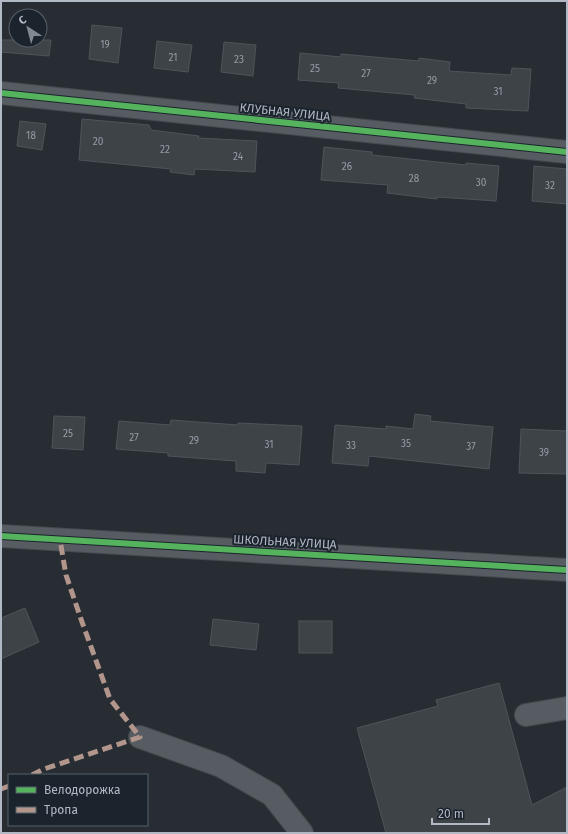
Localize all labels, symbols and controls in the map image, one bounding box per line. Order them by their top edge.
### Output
north arrow [8,8,48,48]
text: С [16,13,29,27]
house number: 19 [100,39,110,51]
house number: 21 [168,52,178,64]
house number: 23 [234,54,244,66]
house number: 25 [310,63,320,75]
house number: 27 [361,68,371,80]
house number: 29 [427,75,437,87]
house number: 31 [493,86,503,98]
street label: КЛУБНАЯ УЛИЦА [239,100,331,124]
house number: 18 [26,130,36,142]
house number: 20 [93,136,104,148]
house number: 22 [160,144,170,156]
house number: 24 [233,151,244,163]
house number: 26 [342,161,352,173]
house number: 28 [409,173,420,185]
house number: 30 [476,177,487,189]
house number: 32 [545,180,555,192]
house number: 25 [63,428,73,440]
house number: 27 [129,432,139,444]
house number: 29 [189,435,199,447]
house number: 35 [401,438,411,450]
house number: 31 [264,439,274,451]
house number: 33 [346,440,356,452]
house number: 37 [466,441,476,453]
house number: 39 [539,447,549,459]
street label: ШКОЛЬНАЯ УЛИЦА [233,532,337,552]
legend [8,774,148,826]
text: Велодорожка [44,783,120,797]
scale bar [432,800,489,826]
text: Тропа [44,803,78,817]
text: 20 m [438,807,464,821]

